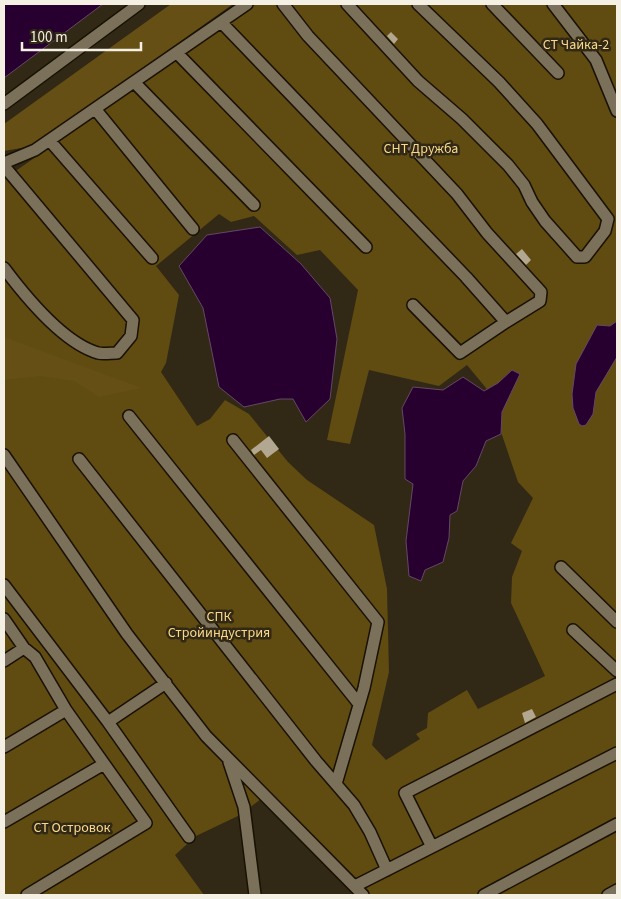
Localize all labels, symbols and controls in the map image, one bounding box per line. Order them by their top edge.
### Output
scale bar [22,20,141,52]
text: 100 m [30,27,68,48]
park label: СТ Чайка-2 [543,35,609,55]
park label: СНТ Дружба [384,139,458,159]
park label: СПК Стройиндустрия [168,607,270,643]
park label: СТ Островок [33,818,111,838]

